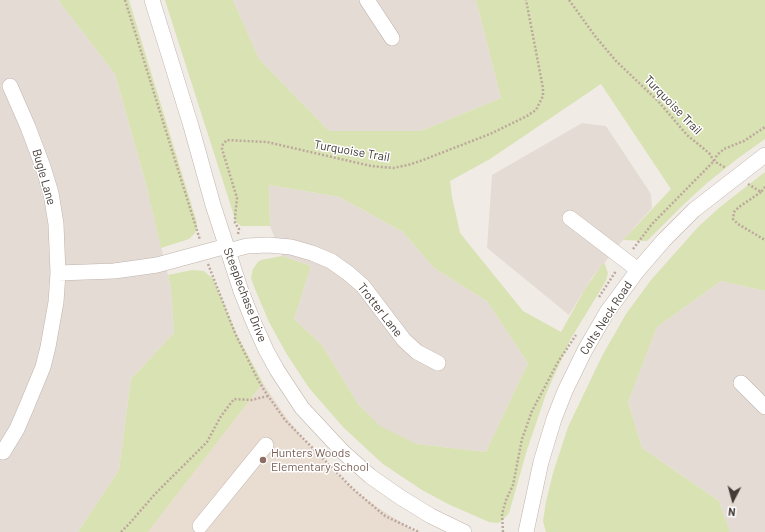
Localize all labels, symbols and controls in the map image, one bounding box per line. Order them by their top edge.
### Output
street label: Turquoise Trail [641,72,705,138]
street label: Turquoise Trail [313,137,391,165]
street label: Bugle Lane [29,147,59,207]
street label: Steeplechase Drive [220,246,270,344]
street label: Colts Neck Road [577,279,635,357]
street label: Trotter Lane [354,280,406,340]
place label: Hunters Woods Elementary School [271,446,369,474]
marker: Hunters Woods Elementary School [258,455,268,465]
north arrow [713,480,753,520]
text: N [727,506,736,519]

